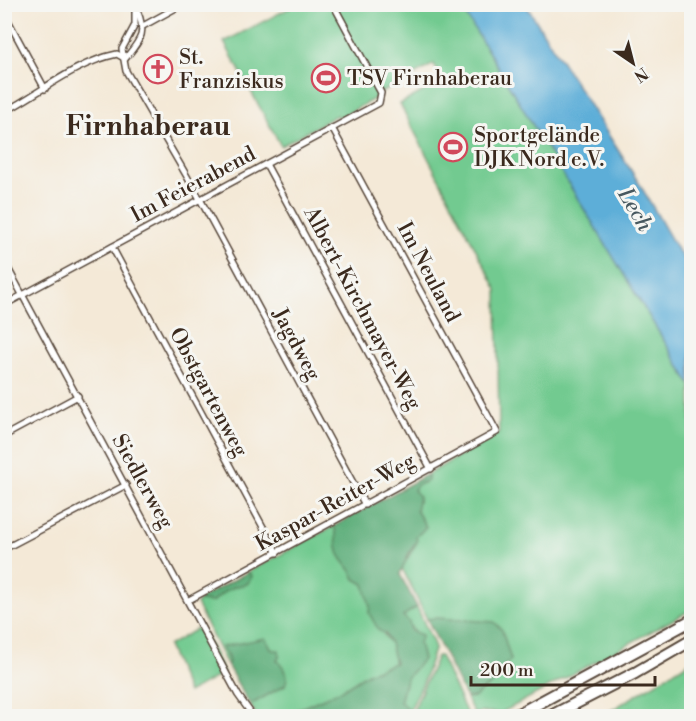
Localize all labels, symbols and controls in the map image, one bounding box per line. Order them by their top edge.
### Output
north arrow [603,33,663,93]
place label: St. Franziskus [179,45,284,95]
church icon: St. Franziskus [142,53,174,85]
sports icon: TSV Firnhaberau [310,62,342,94]
text: N [630,63,652,86]
place label: TSV Firnhaberau [347,66,512,92]
district label: Firnhaberau [66,110,231,144]
place label: Sportgelände DJK Nord e.V. [474,123,604,173]
sports icon: Sportgelände DJK Nord e.V. [437,131,469,163]
street label: Im Feierabend [127,141,260,229]
water label: Lech [611,182,658,237]
street label: Albert-Kirchmayer-Weg [297,202,427,415]
street label: Im Neuland [391,218,465,327]
street label: Jagdweg [266,303,326,385]
street label: Obstgartenweg [163,323,253,462]
street label: Siedlerweg [106,430,179,533]
street label: Kaspar-Reiter-Weg [251,448,420,558]
scale bar [471,649,656,687]
text: 200 m [480,659,534,682]

